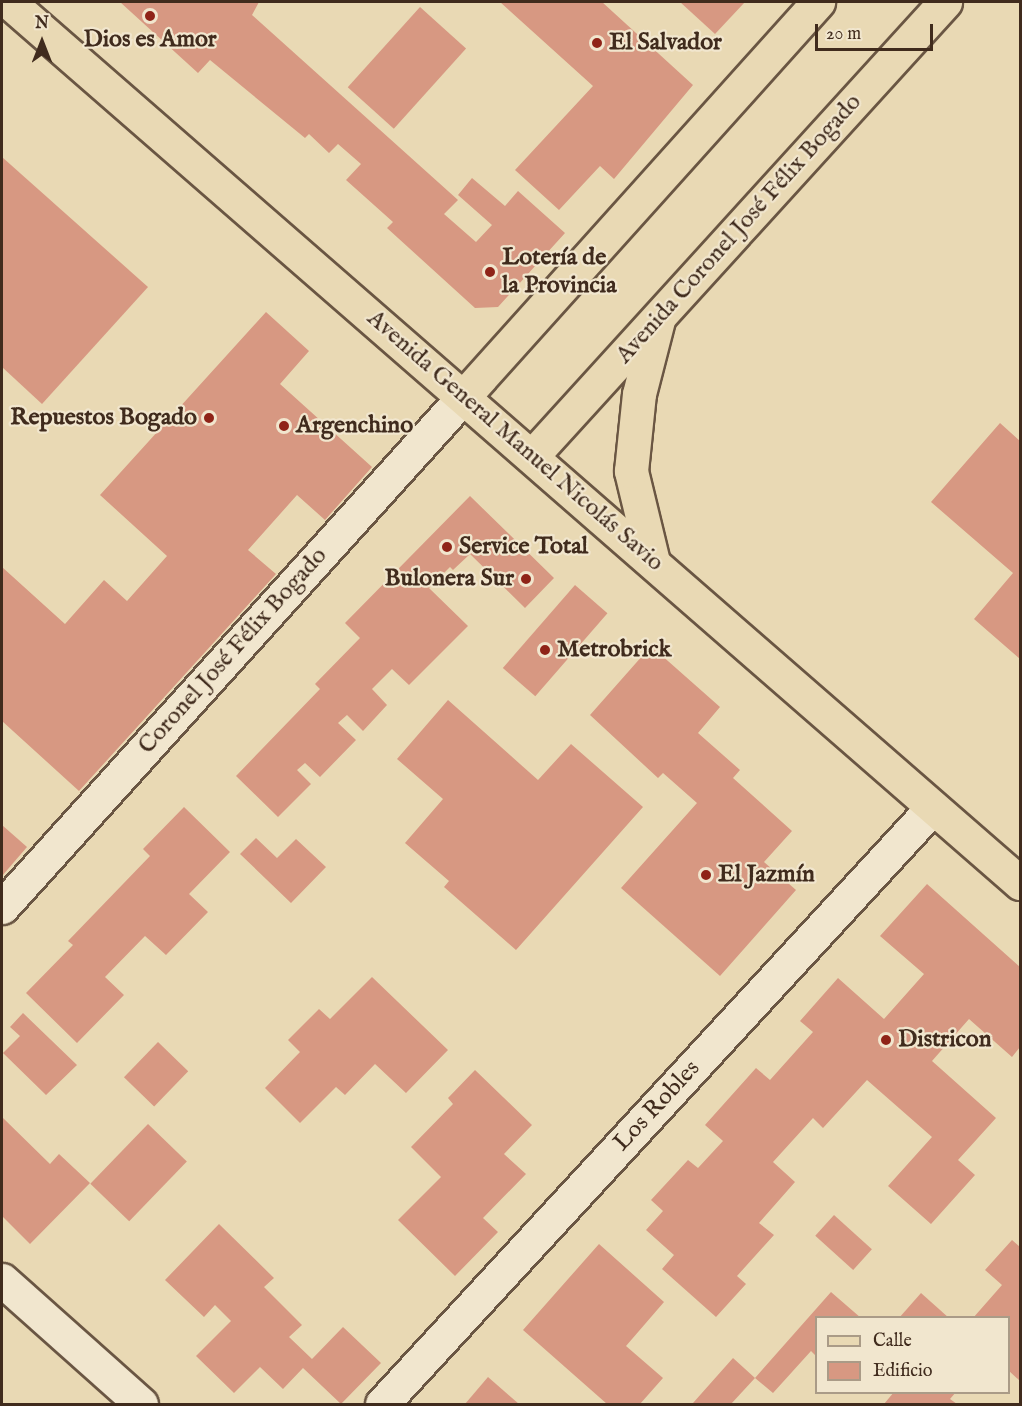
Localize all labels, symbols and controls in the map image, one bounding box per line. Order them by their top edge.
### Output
marker: Dios es Amor [143,9,157,23]
north arrow [12,12,72,72]
scale bar [818,12,936,50]
text: N [35,14,49,34]
text: 20 m [826,23,861,46]
place label: Dios es Amor [83,26,217,54]
place label: El Salvador [609,29,722,57]
marker: El Salvador [590,36,604,50]
street label: Avenida Coronel José Félix Bogado [610,88,868,370]
place label: Lotería de la Provincia [502,244,617,300]
marker: Lotería de la Provincia [483,265,497,279]
street label: Avenida General Manuel Nicolás Savio [361,304,669,578]
place label: Repuestos Bogado [10,404,197,432]
marker: Repuestos Bogado [202,411,216,425]
place label: Argenchino [296,412,413,440]
marker: Argenchino [277,419,291,433]
place label: Service Total [459,533,588,561]
marker: Service Total [440,540,454,554]
street label: Coronel José Félix Bogado [133,542,333,760]
place label: Bulonera Sur [385,565,514,593]
marker: Bulonera Sur [519,572,533,586]
place label: Metrobrick [557,636,671,664]
marker: Metrobrick [538,643,552,657]
place label: El Jazmín [718,861,815,889]
marker: El Jazmín [699,868,713,882]
place label: Districon [898,1026,991,1054]
marker: Districon [879,1033,893,1047]
street label: Los Robles [608,1055,706,1157]
legend [815,1316,1010,1394]
text: Calle [873,1330,912,1353]
text: Edificio [873,1360,933,1383]

